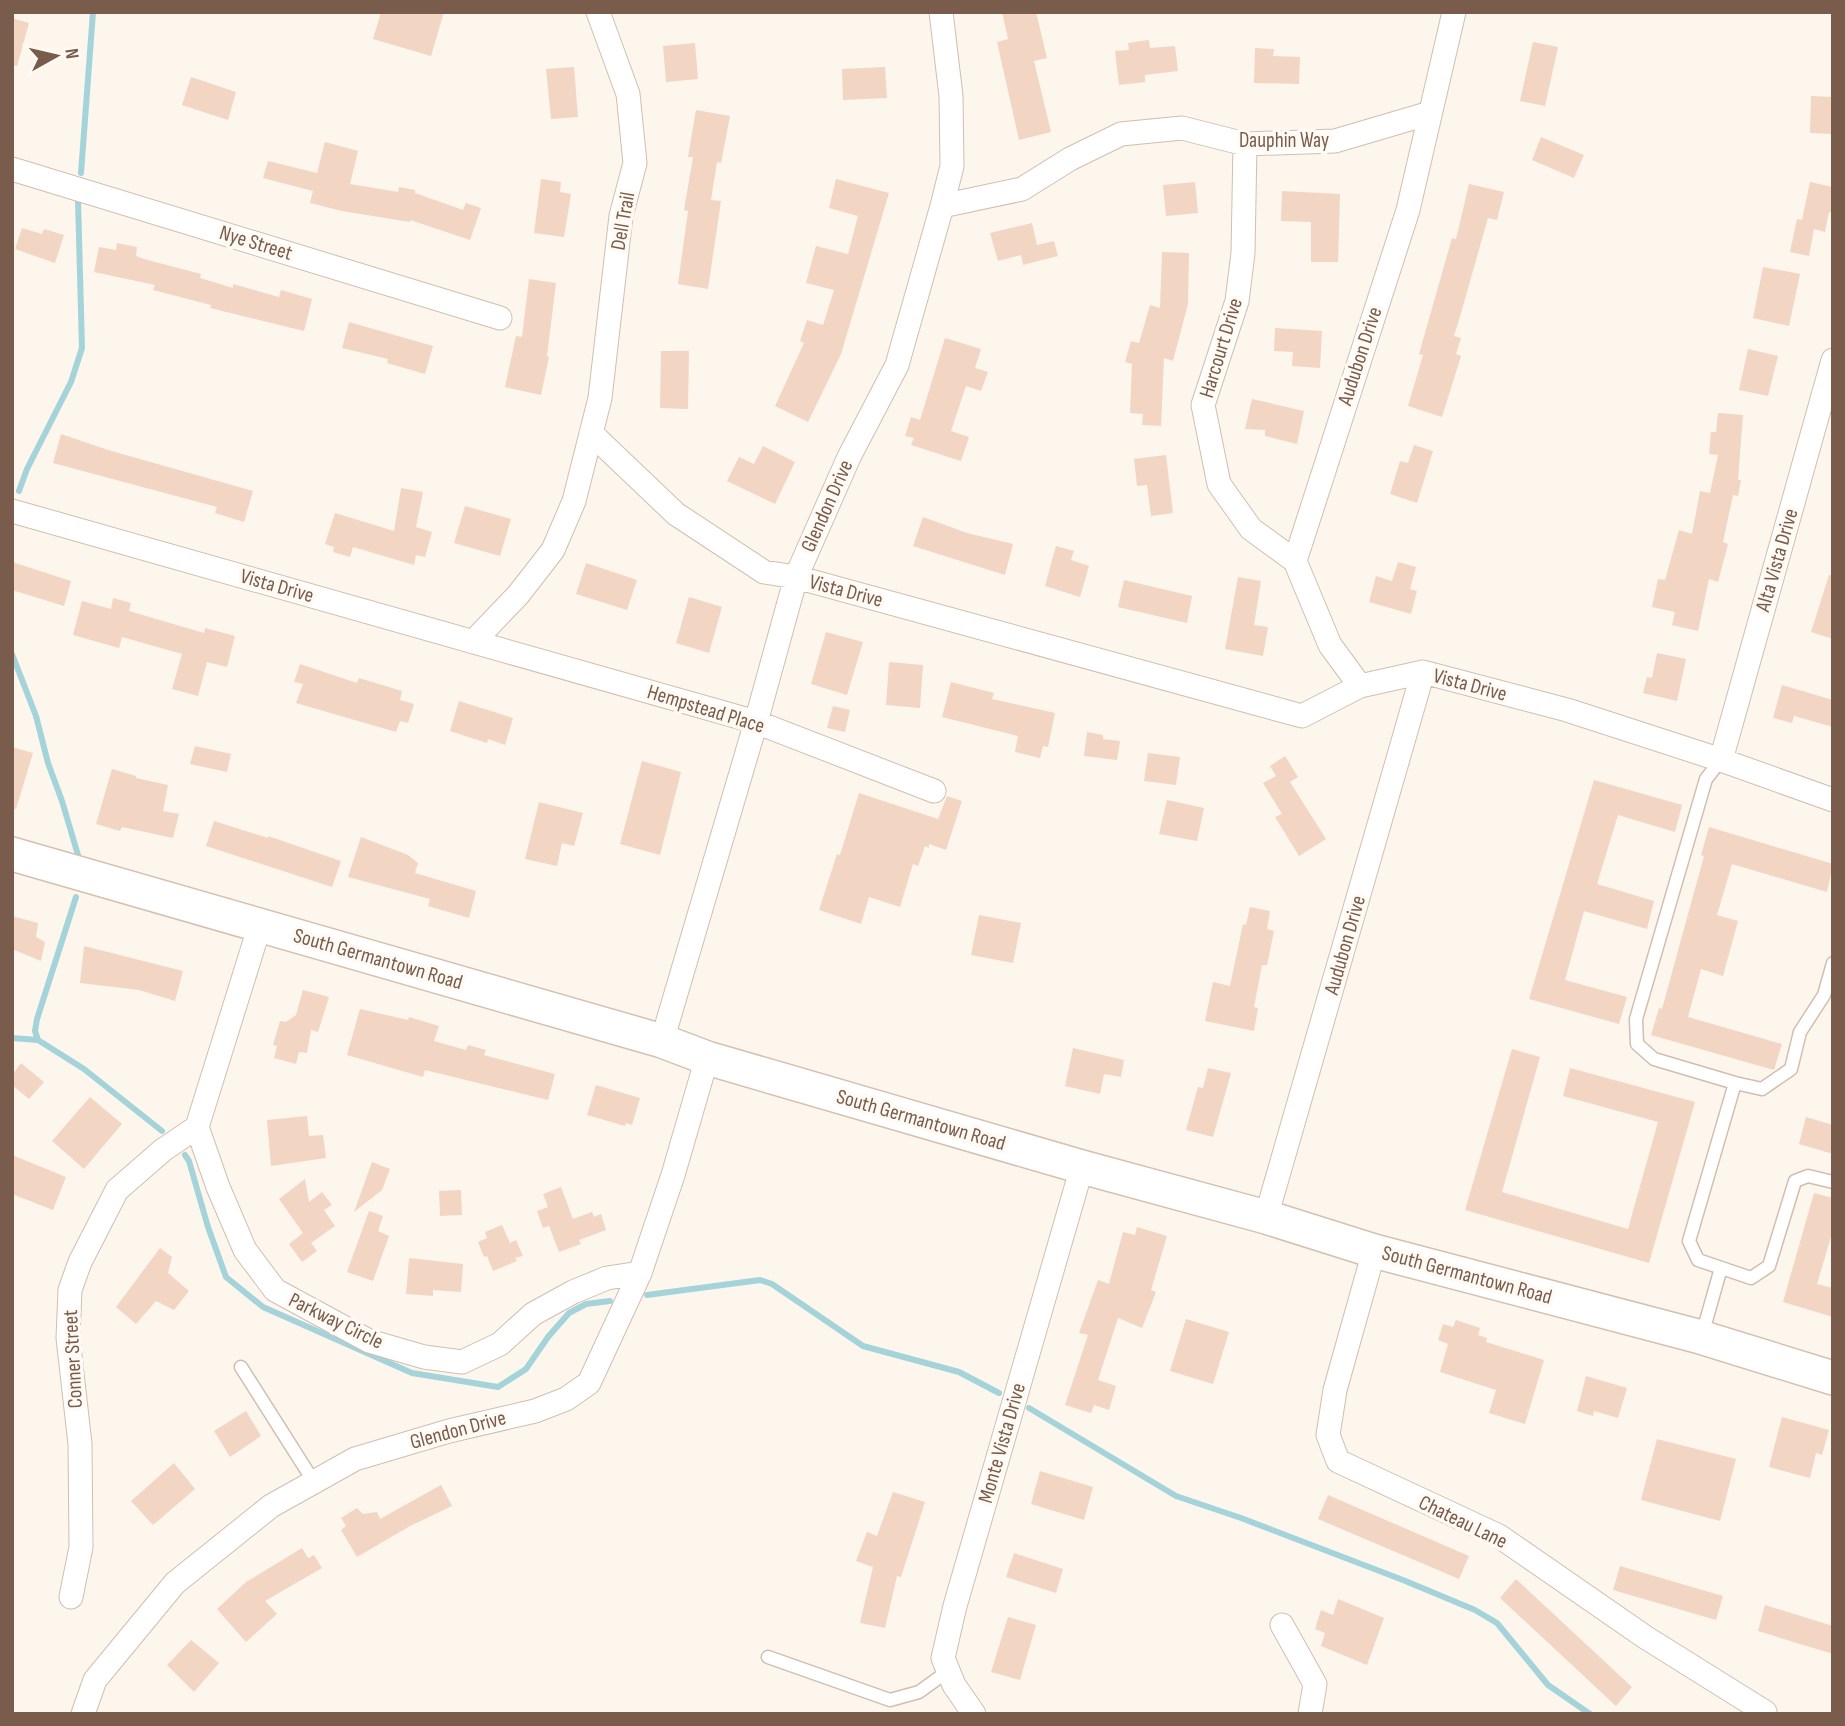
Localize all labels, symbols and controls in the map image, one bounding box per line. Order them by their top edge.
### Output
north arrow [21,21,91,91]
text: N [59,47,83,60]
street label: Dauphin Way [1239,128,1329,153]
street label: Dell Trail [606,190,640,252]
street label: Nye Street [217,220,295,266]
street label: Harcourt Drive [1194,295,1248,401]
street label: Audubon Drive [1332,304,1388,409]
street label: Glendon Drive [796,456,858,556]
street label: Alta Vista Drive [1750,506,1804,615]
street label: Vista Drive [237,564,317,608]
street label: Vista Drive [806,569,886,613]
street label: Vista Drive [1430,663,1510,707]
street label: Hempstead Place [644,679,768,739]
street label: Audubon Drive [1319,893,1371,998]
street label: South Germantown Road [291,923,465,995]
street label: South Germantown Road [834,1084,1008,1156]
street label: South Germantown Road [1379,1240,1555,1310]
street label: Parkway Circle [285,1287,387,1355]
street label: Conner Street [58,1309,88,1409]
street label: Monte Vista Drive [973,1380,1031,1506]
street label: Glendon Drive [407,1405,509,1455]
street label: Chateau Lane [1415,1490,1511,1554]

